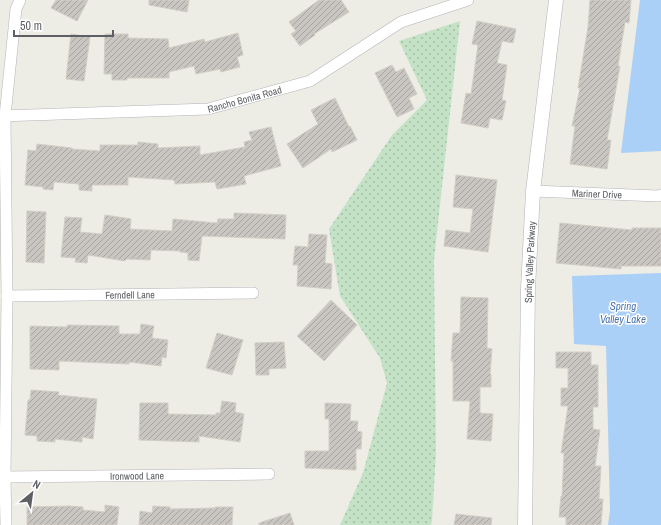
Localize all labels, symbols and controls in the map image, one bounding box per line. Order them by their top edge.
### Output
scale bar [14,12,113,38]
text: 50 m [20,18,42,34]
street label: Rancho Bonita Road [206,83,283,115]
street label: Mariner Drive [572,186,623,201]
street label: Spring Valley Parkway [521,220,538,303]
street label: Ferndell Lane [105,288,155,301]
water label: Spring Valley Lake [600,299,646,326]
street label: Ironwood Lane [110,469,165,482]
north arrow [12,473,52,513]
text: N [31,477,43,492]

